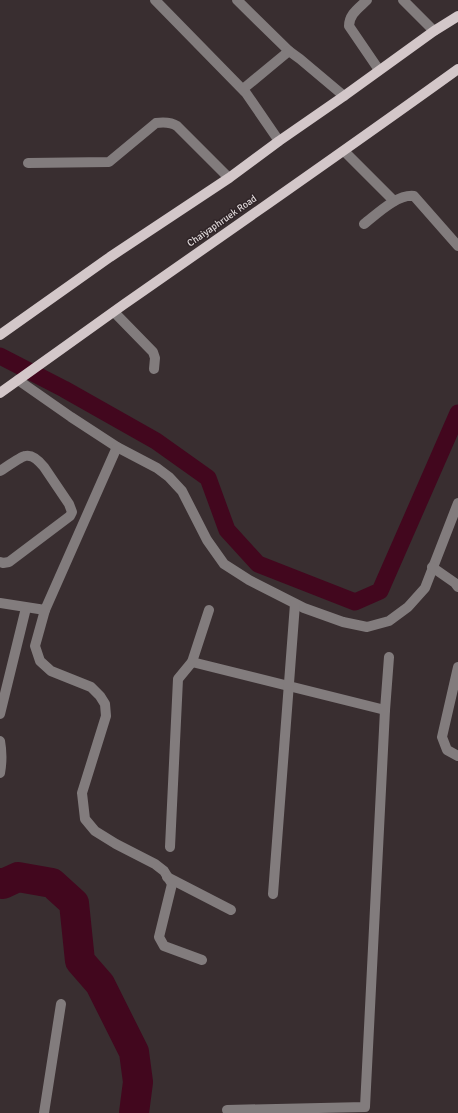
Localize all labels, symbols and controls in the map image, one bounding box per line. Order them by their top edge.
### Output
street label: Chaiyaphruek Road [185,192,259,250]

